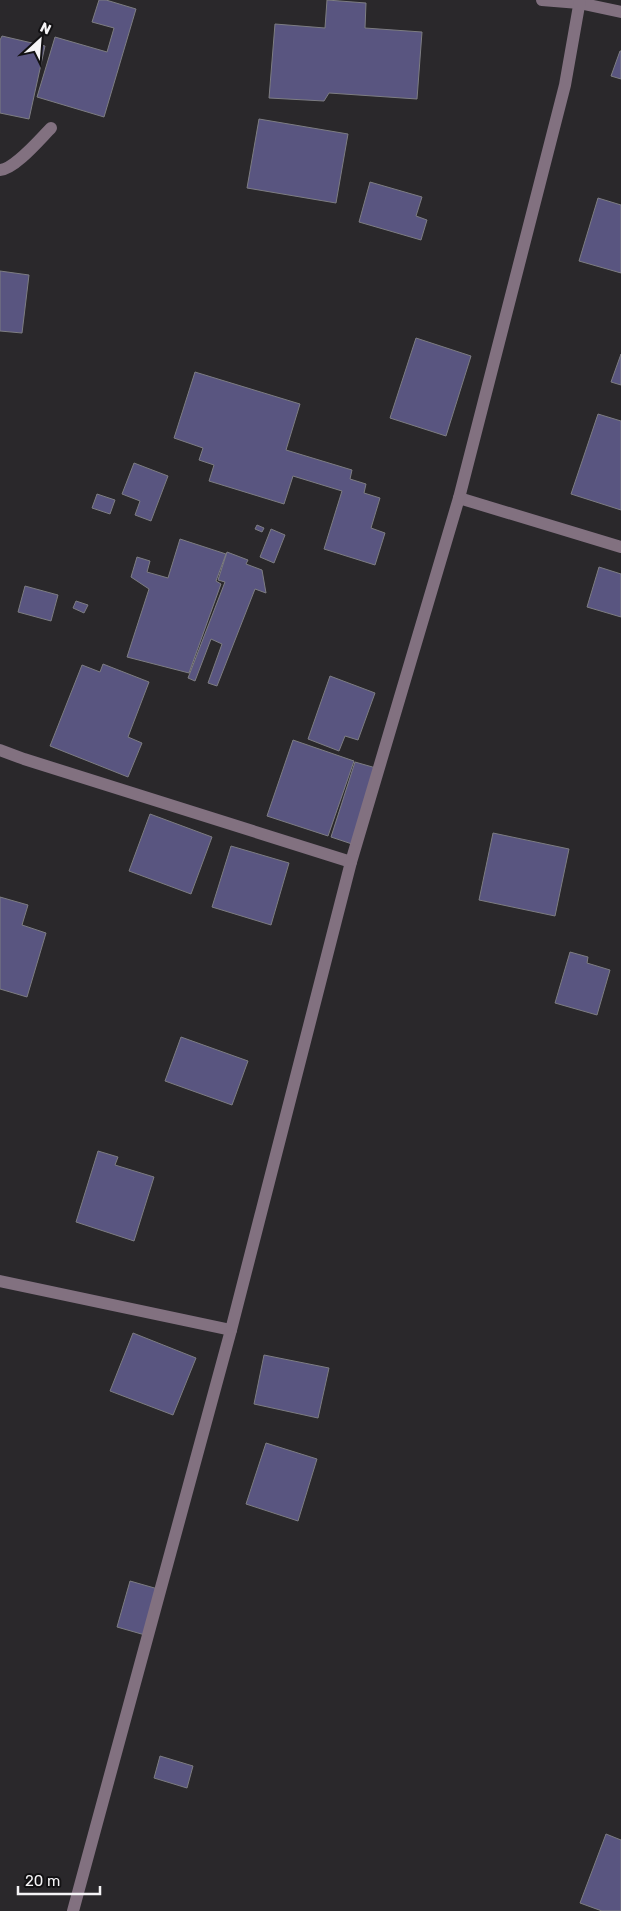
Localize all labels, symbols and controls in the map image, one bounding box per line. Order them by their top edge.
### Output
north arrow [15,15,65,65]
text: N [37,19,54,39]
scale bar [18,1864,100,1896]
text: 20 m [25,1872,60,1890]

